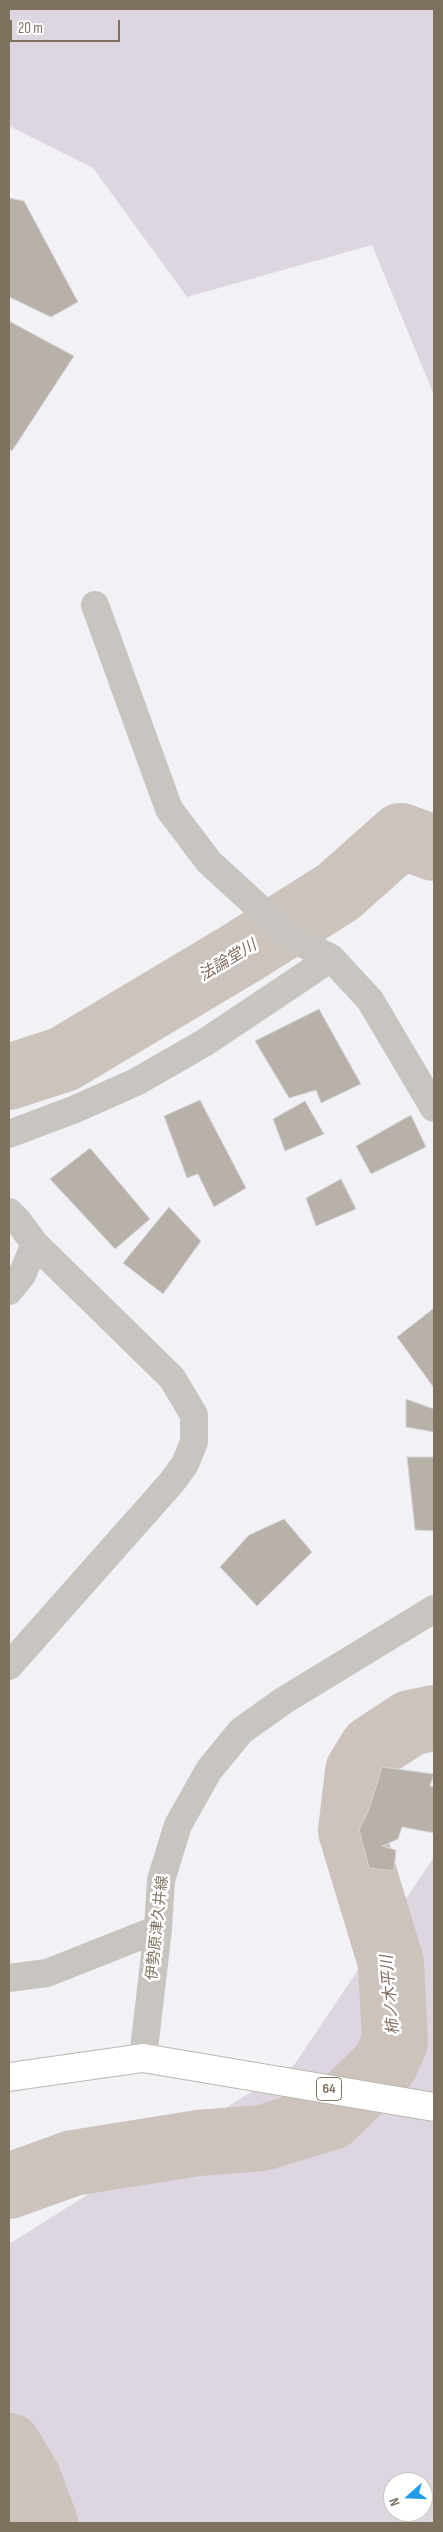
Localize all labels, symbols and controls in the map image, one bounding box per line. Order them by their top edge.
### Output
scale bar [12,10,122,42]
text: 20 m [18,19,43,38]
water label: 法論堂川 [196,936,260,986]
street label: 伊勢原津久井線 [144,1875,172,1981]
water label: 柿ノ木平川 [378,1954,404,2036]
road number: 64 [316,2078,342,2100]
north arrow [383,2472,433,2522]
text: N [385,2496,404,2508]

